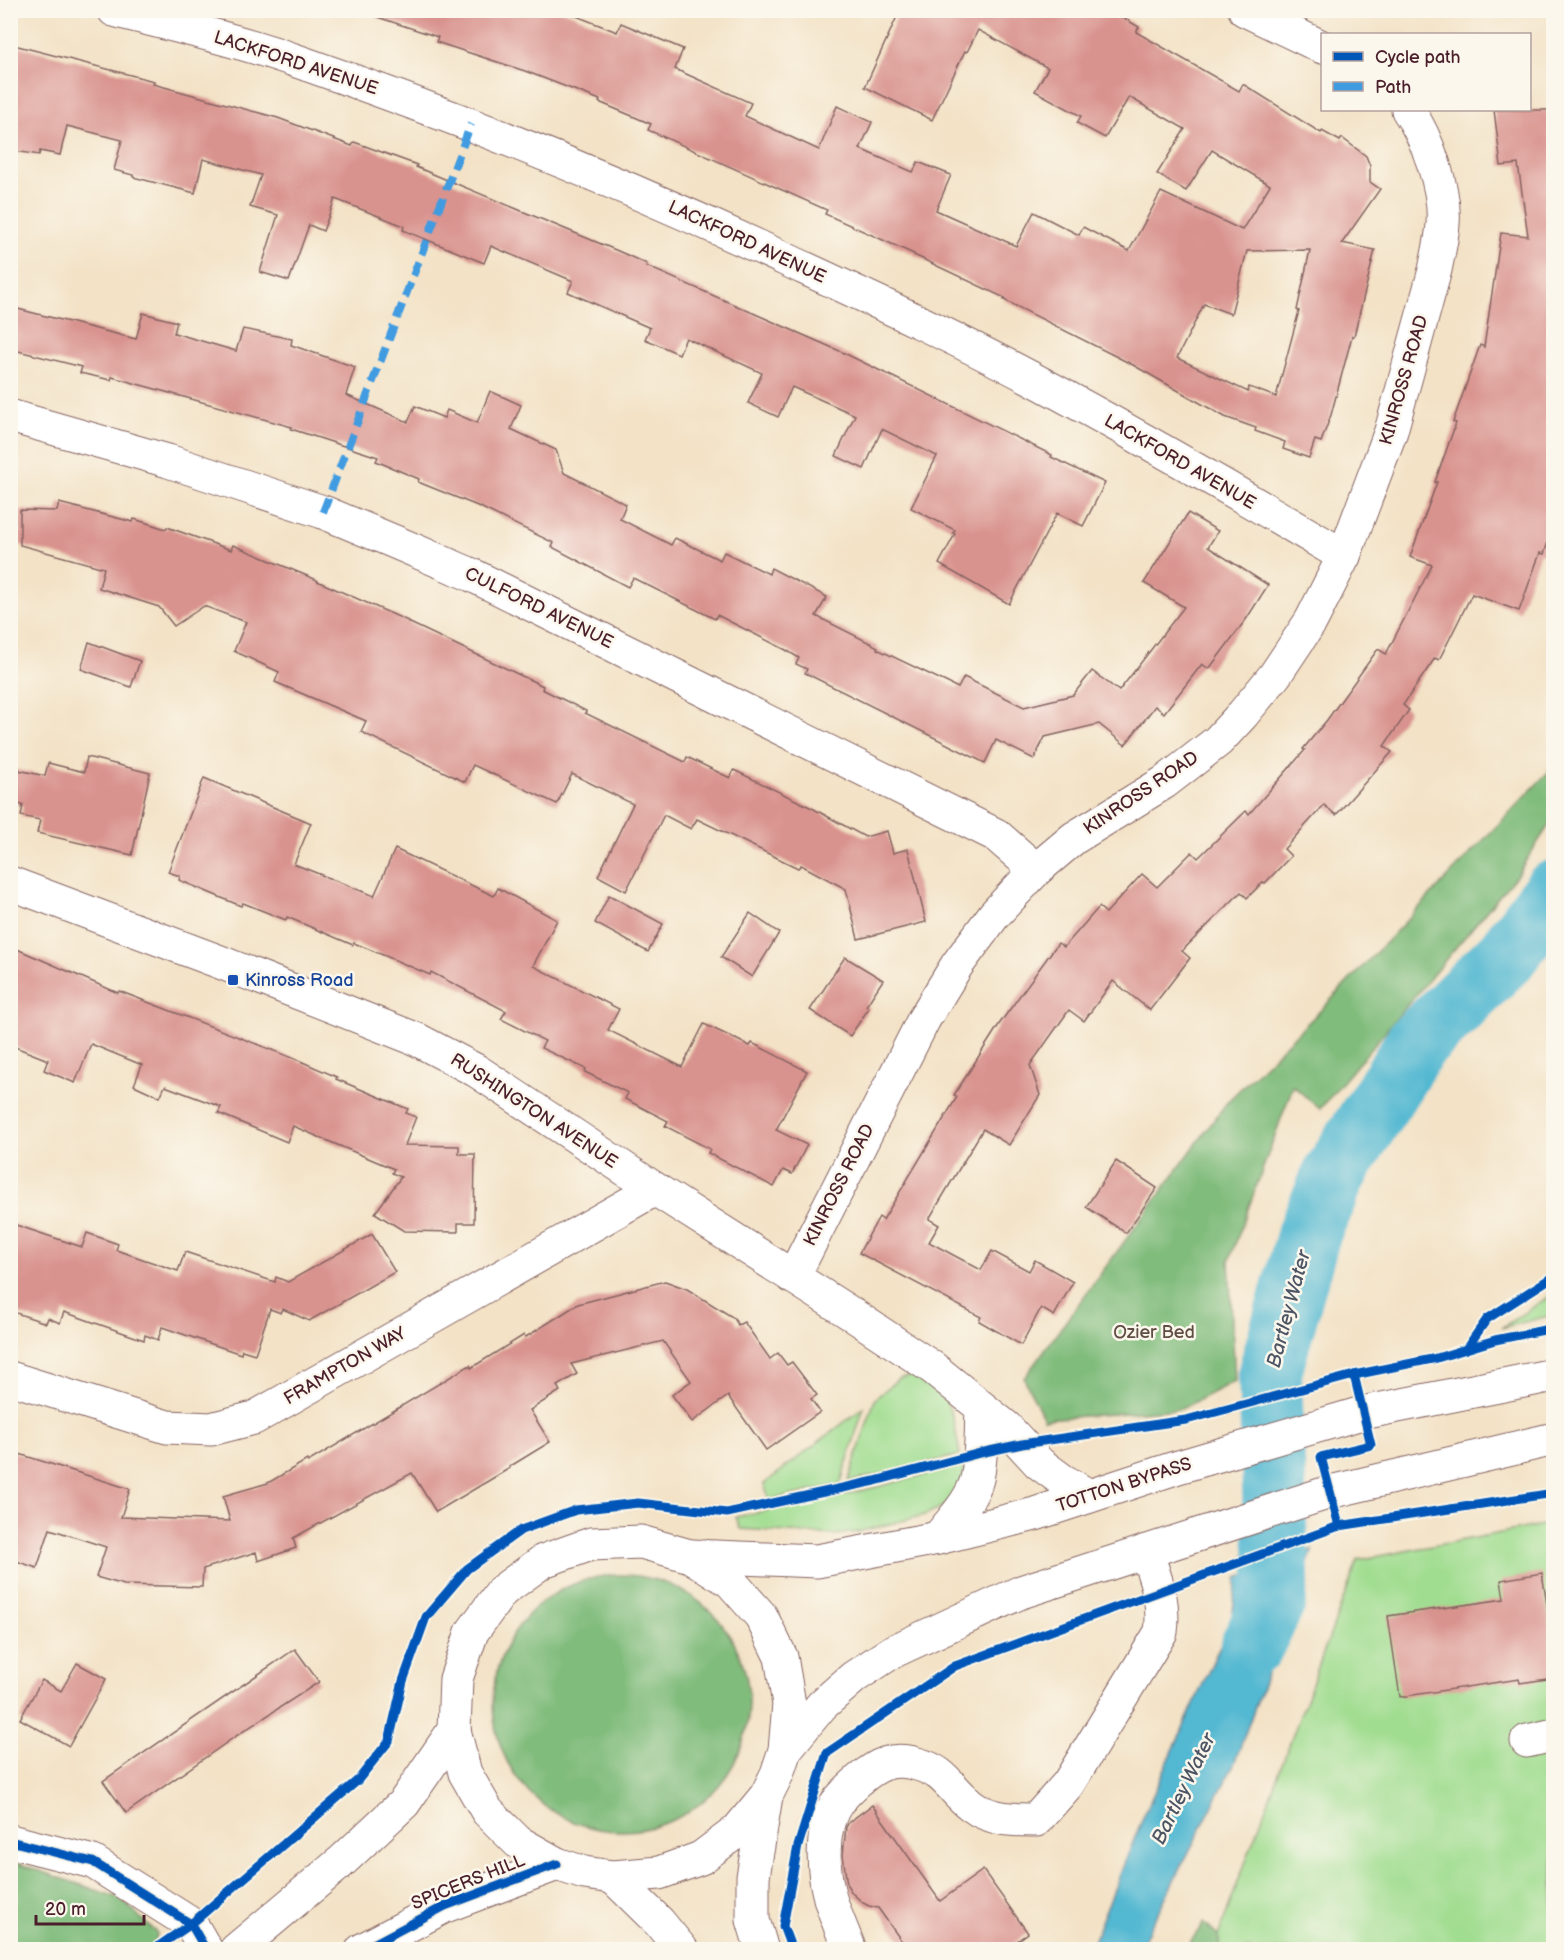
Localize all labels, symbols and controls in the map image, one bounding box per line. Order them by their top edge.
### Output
street label: LACKFORD AVENUE [211,27,381,100]
legend [1321,33,1531,111]
text: Cycle path [1375,47,1461,68]
text: Path [1375,77,1411,98]
street label: LACKFORD AVENUE [665,196,829,288]
street label: KINROSS ROAD [1375,313,1433,447]
street label: LACKFORD AVENUE [1100,410,1260,514]
street label: CULFORD AVENUE [461,563,617,653]
street label: KINROSS ROAD [1080,747,1202,839]
place label: Kinross Road [245,970,354,991]
marker: Kinross Road [226,973,240,987]
street label: RUSHINGTON AVENUE [447,1049,621,1173]
street label: KINROSS ROAD [799,1121,879,1249]
water label: Bartley Water [1262,1246,1317,1370]
street label: FRAMPTON WAY [280,1322,410,1409]
park label: Ozier Bed [1113,1322,1195,1343]
street label: TOTTON BYPASS [1054,1453,1194,1517]
water label: Bartley Water [1147,1728,1222,1848]
street label: SPICERS HILL [408,1849,528,1914]
scale bar [36,1888,144,1926]
text: 20 m [45,1899,86,1920]

